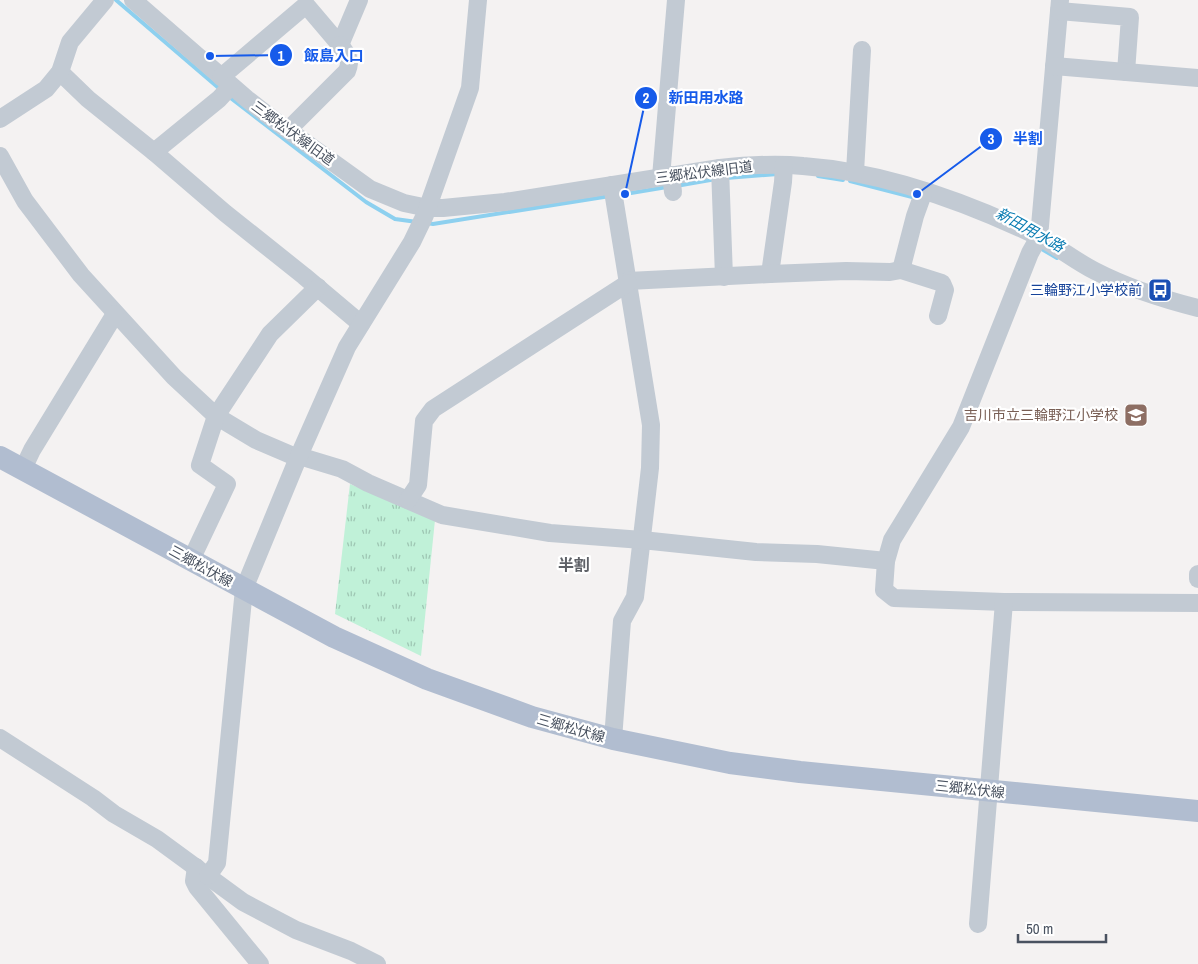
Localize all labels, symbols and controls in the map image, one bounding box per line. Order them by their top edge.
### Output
callout: 飯島入口 [269,40,374,70]
text: 1 [278,45,285,66]
text: 飯島入口 [304,45,364,66]
callout: 新田用水路 [634,83,754,113]
text: 2 [643,87,650,108]
text: 新田用水路 [668,87,744,108]
street label: 三郷松伏線旧道 [248,97,338,169]
callout: 半割 [978,124,1053,154]
text: 3 [988,128,995,149]
text: 半割 [1013,128,1043,149]
street label: 三郷松伏線旧道 [654,157,754,187]
water label: 新田用水路 [992,202,1070,258]
bus stop icon: 三輪野江小学校前 [1147,277,1173,303]
place label: 三輪野江小学校前 [1030,281,1142,299]
school or university icon: 吉川市立三輪野江小学校 [1123,402,1149,428]
place label: 吉川市立三輪野江小学校 [964,406,1118,424]
street label: 三郷松伏線 [166,541,236,591]
district label: 半割 [558,554,590,576]
street label: 三郷松伏線 [535,710,607,746]
street label: 三郷松伏線 [934,776,1006,802]
scale bar [1018,912,1106,944]
text: 50 m [1026,918,1053,939]

